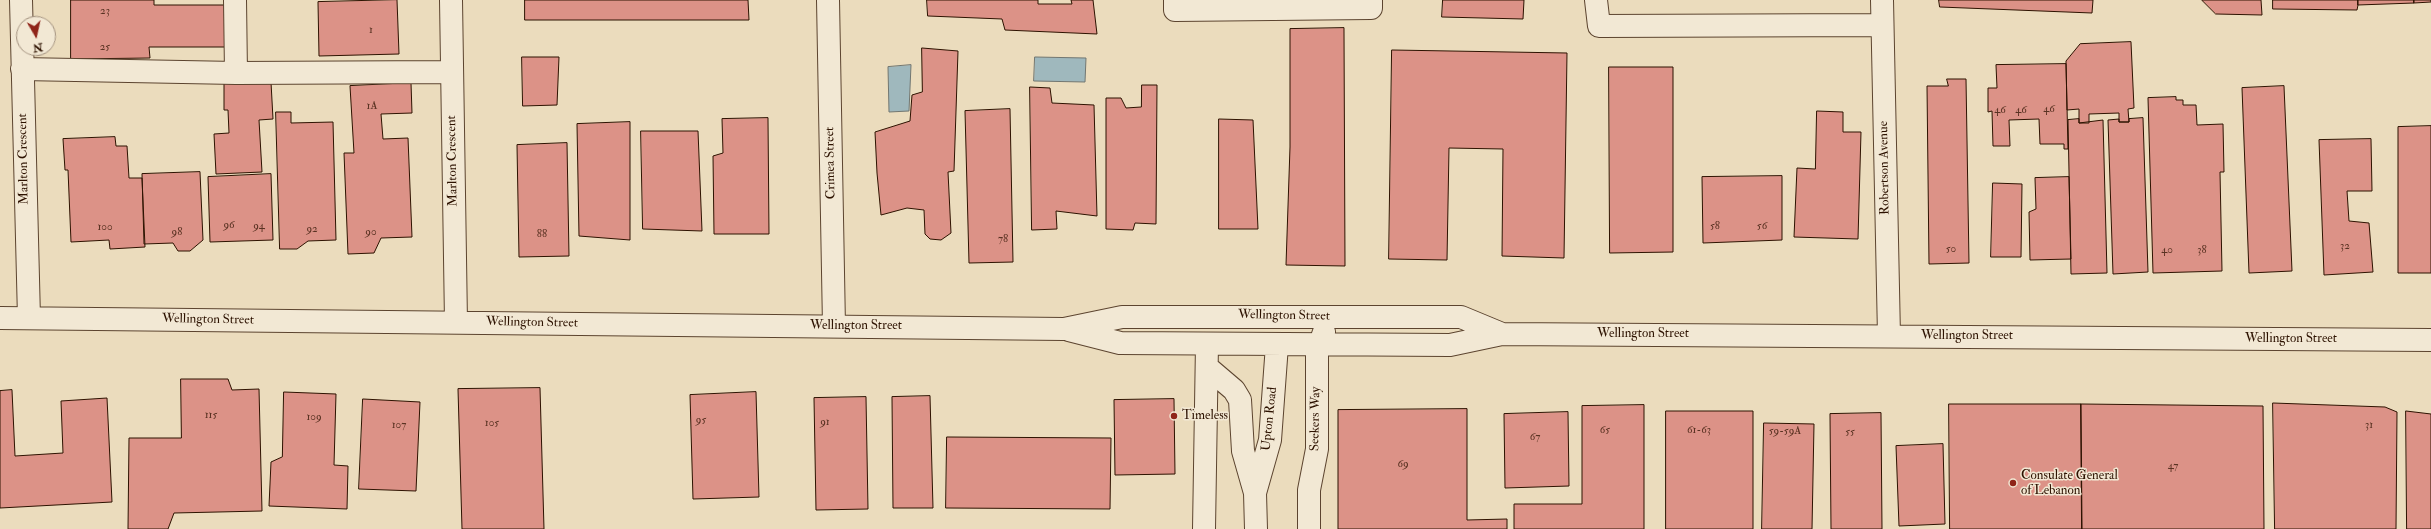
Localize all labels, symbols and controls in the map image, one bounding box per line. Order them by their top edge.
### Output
house number: 23 [100,5,110,19]
north arrow [16,16,56,56]
house number: 1 [369,24,373,38]
text: N [32,40,44,55]
house number: 25 [100,41,110,55]
house number: 1A [367,100,377,114]
house number: 46 [2043,103,2055,117]
house number: 46 [1994,104,2006,118]
house number: 46 [2015,104,2027,118]
street label: Marlton Crescent [15,113,33,205]
street label: Marlton Crescent [444,115,462,207]
street label: Robertson Avenue [1876,121,1894,215]
street label: Crimea Street [823,127,839,199]
house number: 96 [223,219,235,233]
house number: 94 [253,220,265,234]
house number: 58 [1710,220,1720,234]
house number: 56 [1757,220,1767,234]
house number: 100 [97,221,113,235]
house number: 92 [306,223,318,237]
house number: 98 [172,226,182,240]
house number: 90 [365,226,377,240]
house number: 88 [537,228,547,242]
house number: 78 [998,233,1008,247]
house number: 32 [2340,240,2350,254]
house number: 50 [1946,243,1956,257]
house number: 40 [2161,244,2173,258]
house number: 38 [2197,244,2207,258]
street label: Wellington Street [1238,307,1330,325]
street label: Wellington Street [162,311,254,329]
street label: Wellington Street [486,314,578,332]
street label: Wellington Street [810,318,902,334]
street label: Wellington Street [1597,326,1689,342]
street label: Wellington Street [1921,328,2013,344]
street label: Wellington Street [2245,331,2337,347]
street label: Upton Road [1259,386,1281,452]
street label: Seekers Way [1308,387,1324,451]
place label: Timeless [1182,408,1228,424]
house number: 115 [205,409,217,423]
house number: 109 [306,411,322,425]
marker: Timeless [1169,411,1179,421]
house number: 95 [696,414,706,428]
house number: 91 [820,416,830,430]
house number: 105 [485,417,499,431]
house number: 107 [392,419,406,433]
house number: 31 [2365,419,2373,433]
house number: 65 [1600,424,1610,438]
house number: 61-63 [1687,424,1711,438]
house number: 59-59A [1769,425,1801,439]
house number: 55 [1845,426,1855,440]
house number: 67 [1530,431,1540,445]
house number: 69 [1397,458,1409,472]
house number: 47 [2168,460,2178,474]
place label: Consulate General of Lebanon [2021,468,2118,499]
marker: Consulate General of Lebanon [2008,478,2018,488]

